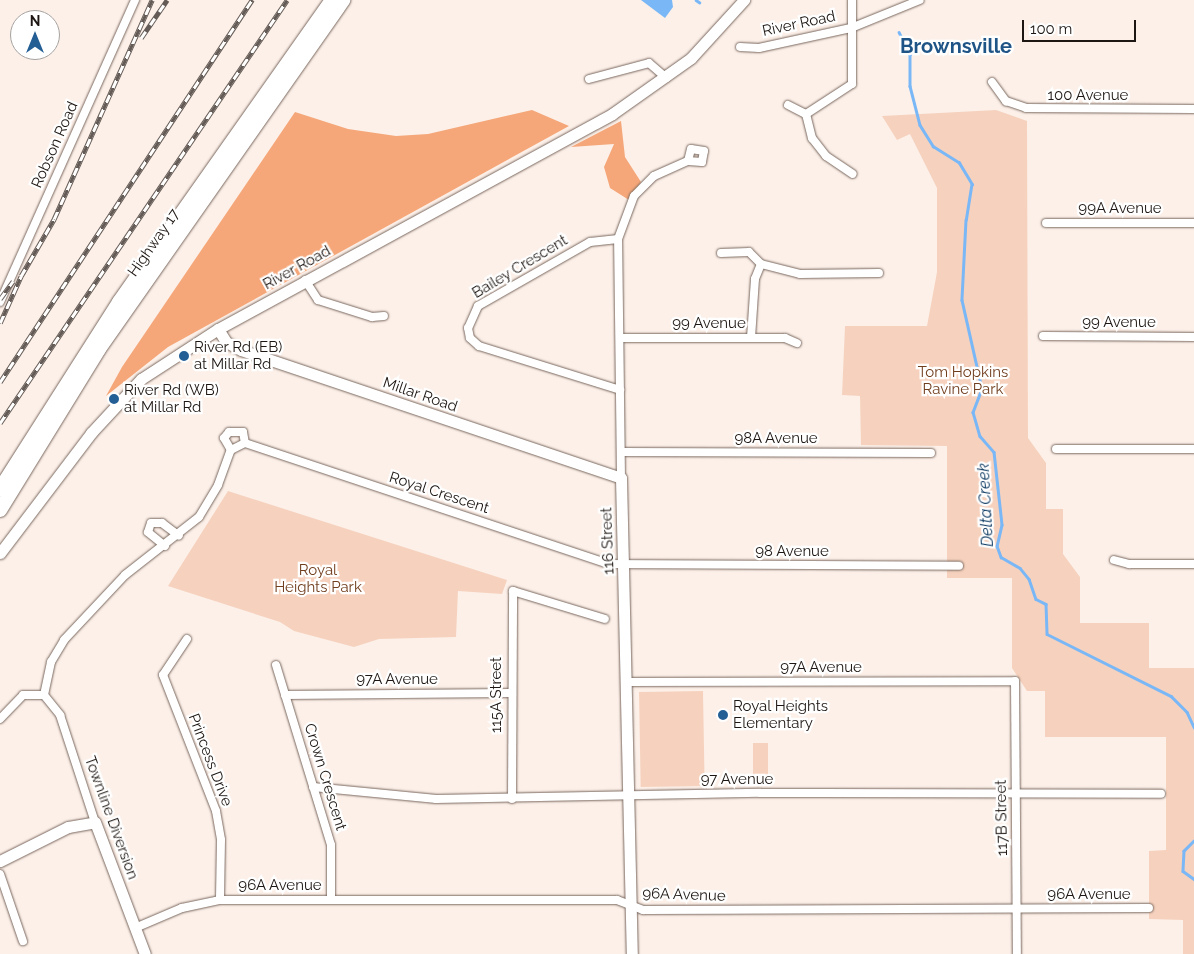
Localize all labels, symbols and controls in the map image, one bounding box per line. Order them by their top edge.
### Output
street label: River Road [761,7,837,41]
north arrow [10,10,60,60]
scale bar [1024,10,1138,42]
text: N [30,13,40,29]
text: 100 m [1030,20,1072,38]
district label: Brownsville [900,34,1012,58]
street label: 100 Avenue [1047,87,1129,105]
street label: Robson Road [28,99,82,191]
street label: 99A Avenue [1078,200,1162,218]
street label: Highway 17 [124,206,184,280]
street label: Bailey Crescent [469,231,571,303]
street label: River Road [260,242,334,294]
street label: 99 Avenue [1082,314,1156,332]
street label: 99 Avenue [672,315,746,333]
place label: River Rd (EB) at Millar Rd [194,338,283,373]
marker: River Rd (EB) at Millar Rd [178,350,190,362]
park label: Tom Hopkins Ravine Park [918,363,1008,398]
street label: Millar Road [380,374,460,416]
place label: River Rd (WB) at Millar Rd [124,381,219,416]
marker: River Rd (WB) at Millar Rd [108,393,120,405]
street label: 98A Avenue [734,430,818,448]
water label: Delta Creek [974,463,998,547]
street label: Royal Crescent [387,468,491,518]
street label: 116 Street [598,507,618,575]
street label: 98 Avenue [755,543,829,561]
park label: Royal Heights Park [274,561,362,596]
street label: 115A Street [488,657,506,733]
street label: 97A Avenue [780,659,862,677]
street label: 97A Avenue [356,671,438,689]
place label: Royal Heights Elementary [733,697,828,732]
marker: Royal Heights Elementary [717,709,729,721]
street label: Princess Drive [184,711,236,809]
street label: Crown Crescent [300,721,350,833]
street label: Townline Diversion [80,754,142,882]
street label: 97 Avenue [700,771,774,789]
street label: 117B Street [992,780,1012,856]
street label: 96A Avenue [238,877,322,895]
street label: 96A Avenue [642,885,726,905]
street label: 96A Avenue [1047,886,1131,904]

